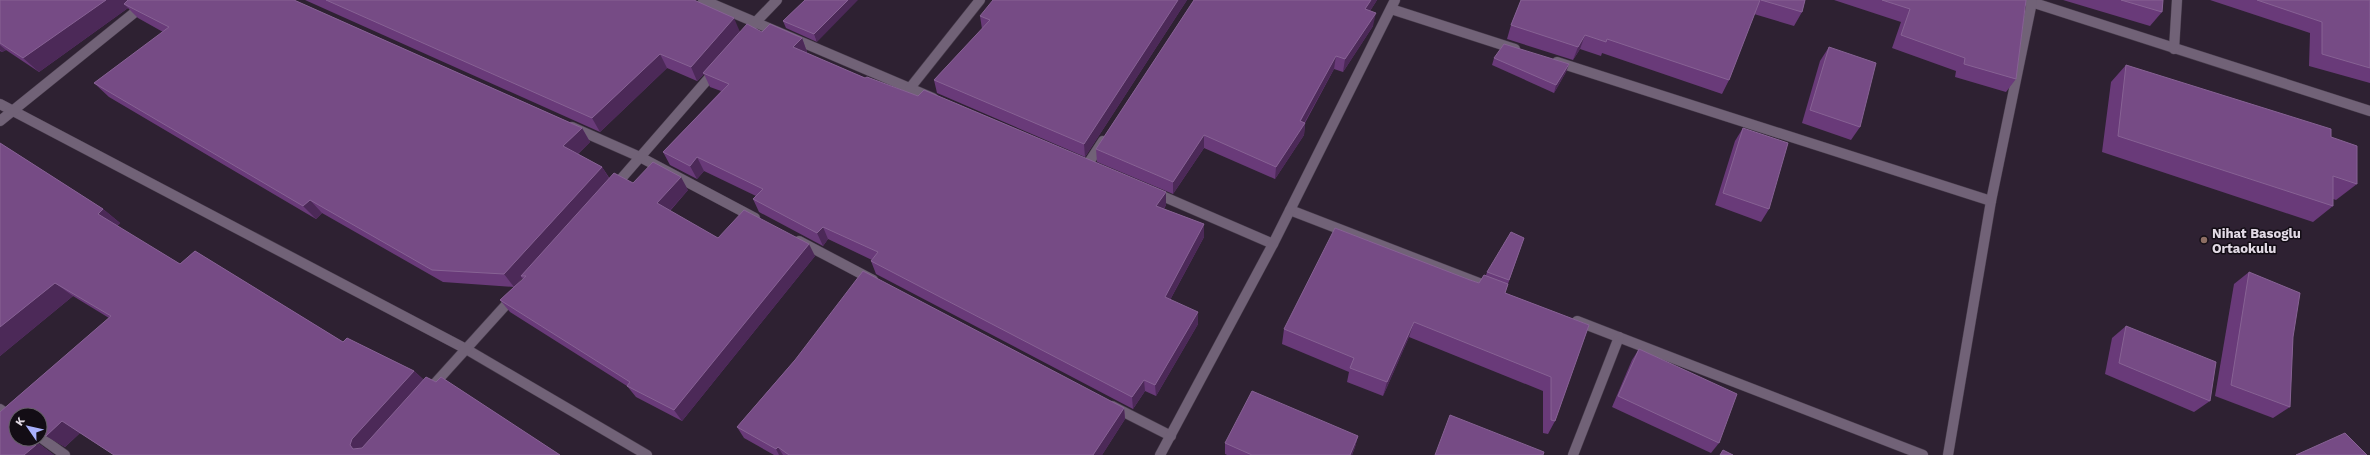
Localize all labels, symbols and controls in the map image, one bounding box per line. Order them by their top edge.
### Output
place label: Nihat Basoglu Ortaokulu [2212,226,2301,256]
marker: Nihat Basoglu Ortaokulu [2199,235,2209,245]
north arrow [8,407,48,447]
text: K [13,415,28,428]

